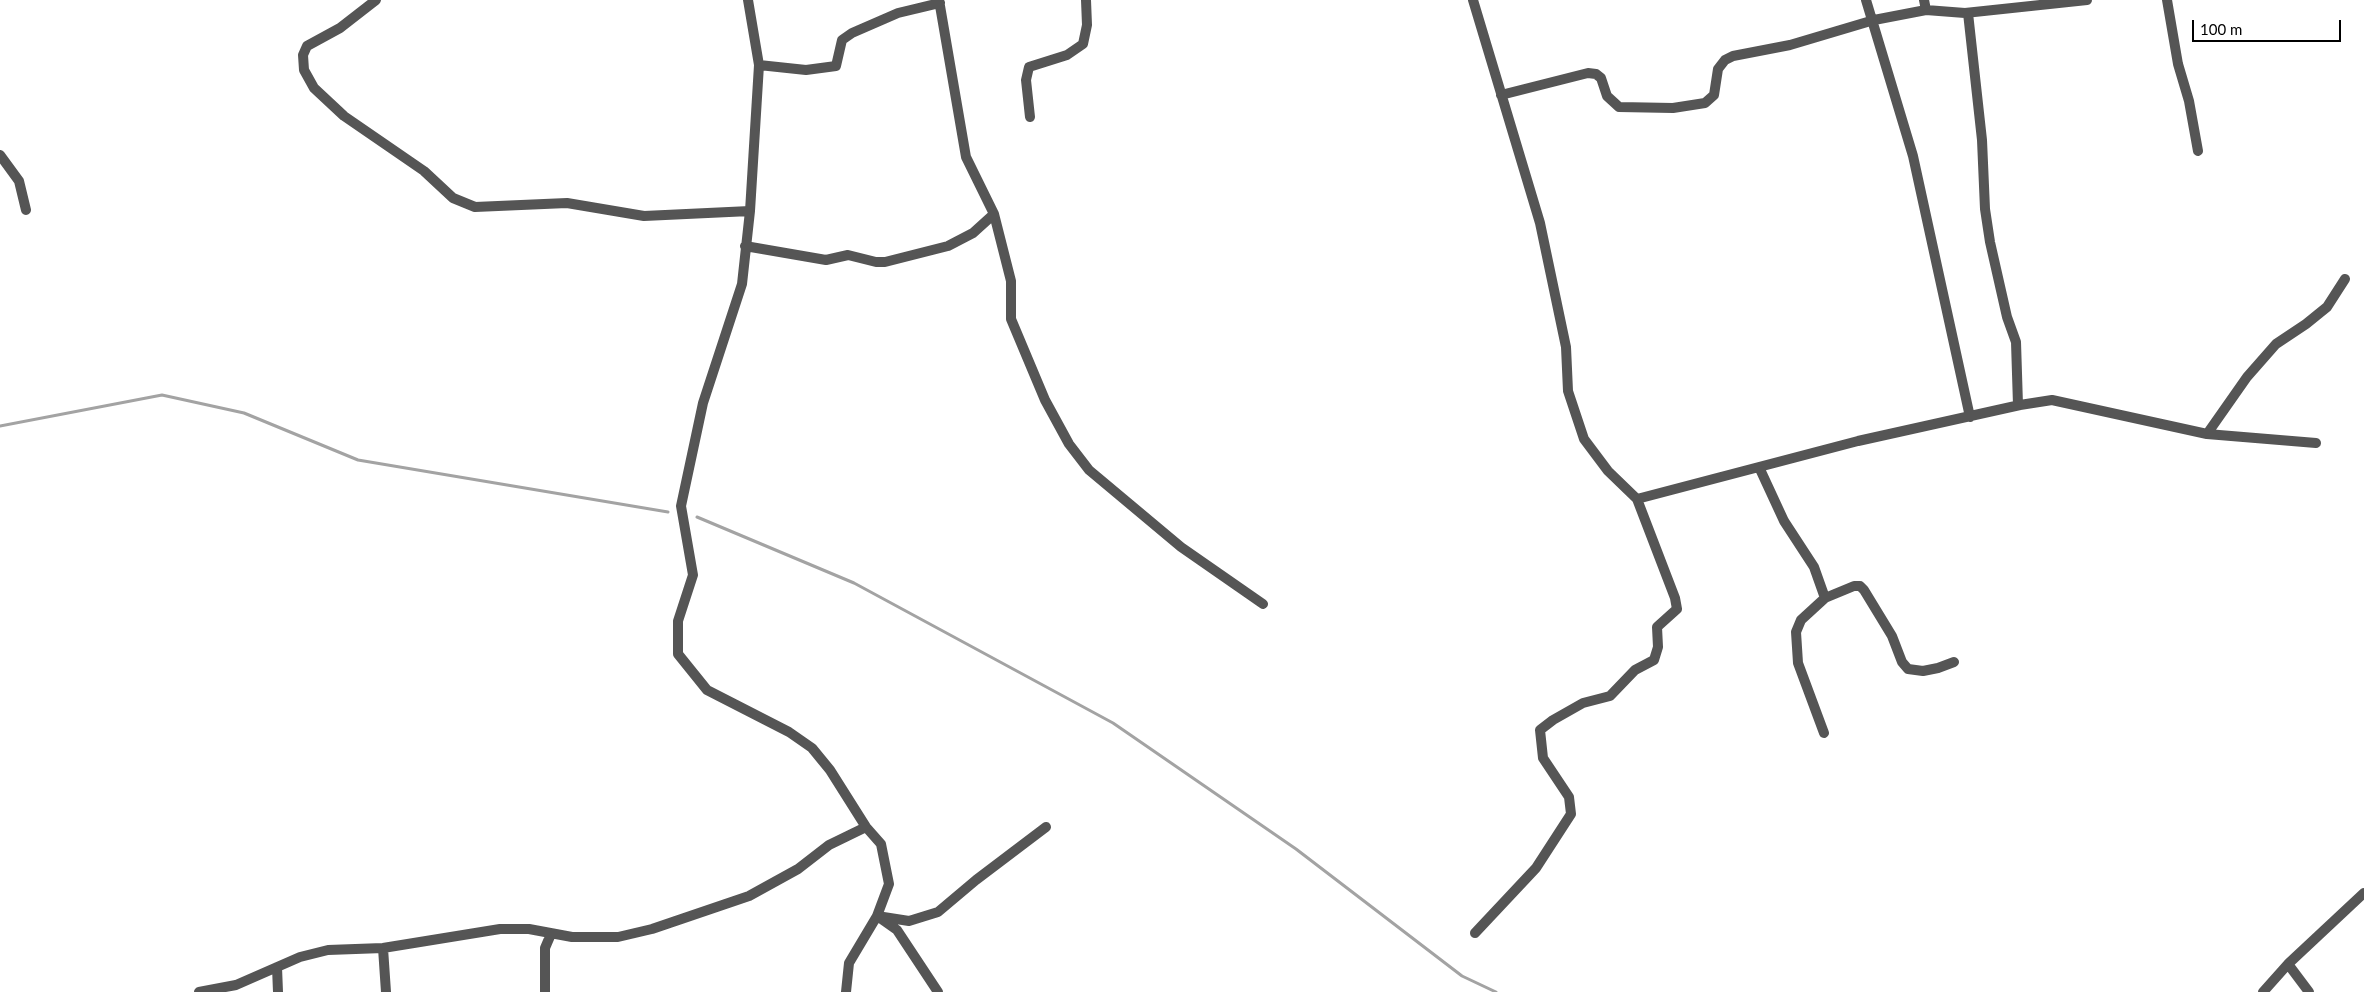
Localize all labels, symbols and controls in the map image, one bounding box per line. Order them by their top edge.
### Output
scale bar [2194,10,2343,42]
text: 100 m [2200,20,2242,38]

